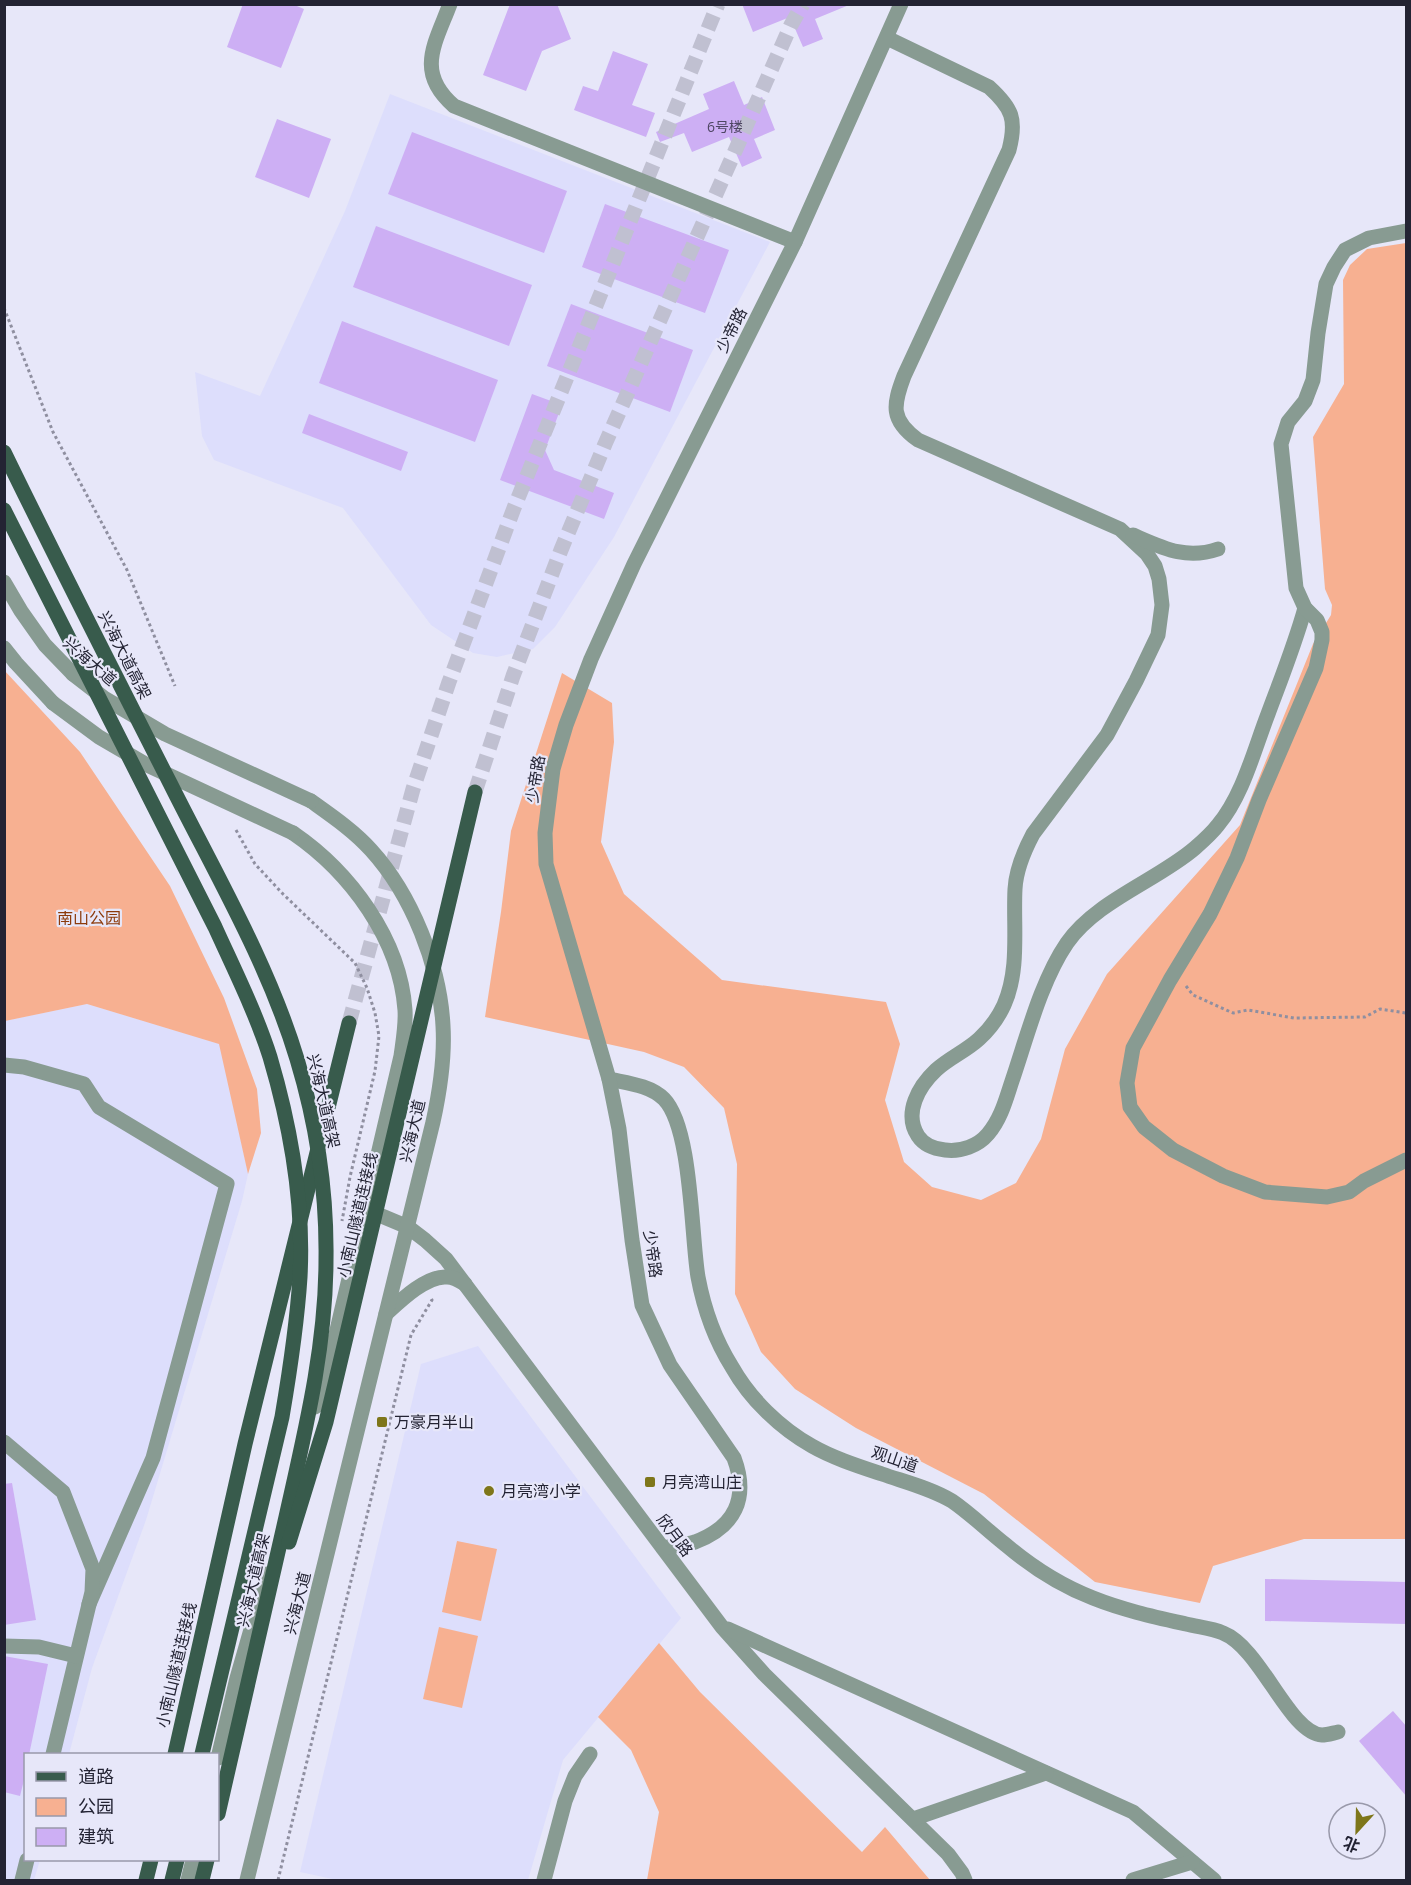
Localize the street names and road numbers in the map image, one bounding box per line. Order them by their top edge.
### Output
street label: 少帝路 [710,304,752,356]
street label: 兴海大道高架 [93,607,157,703]
street label: 兴海大道 [59,632,121,690]
street label: 少帝路 [520,754,550,804]
street label: 兴海大道高架 [302,1052,346,1150]
street label: 兴海大道 [394,1097,430,1165]
street label: 小南山隧道连接线 [332,1150,382,1280]
street label: 少帝路 [639,1229,667,1279]
street label: 观山道 [869,1441,921,1477]
street label: 欣月路 [652,1509,698,1561]
street label: 兴海大道高架 [231,1531,275,1629]
street label: 兴海大道 [279,1569,315,1637]
street label: 小南山隧道连接线 [151,1600,201,1730]

